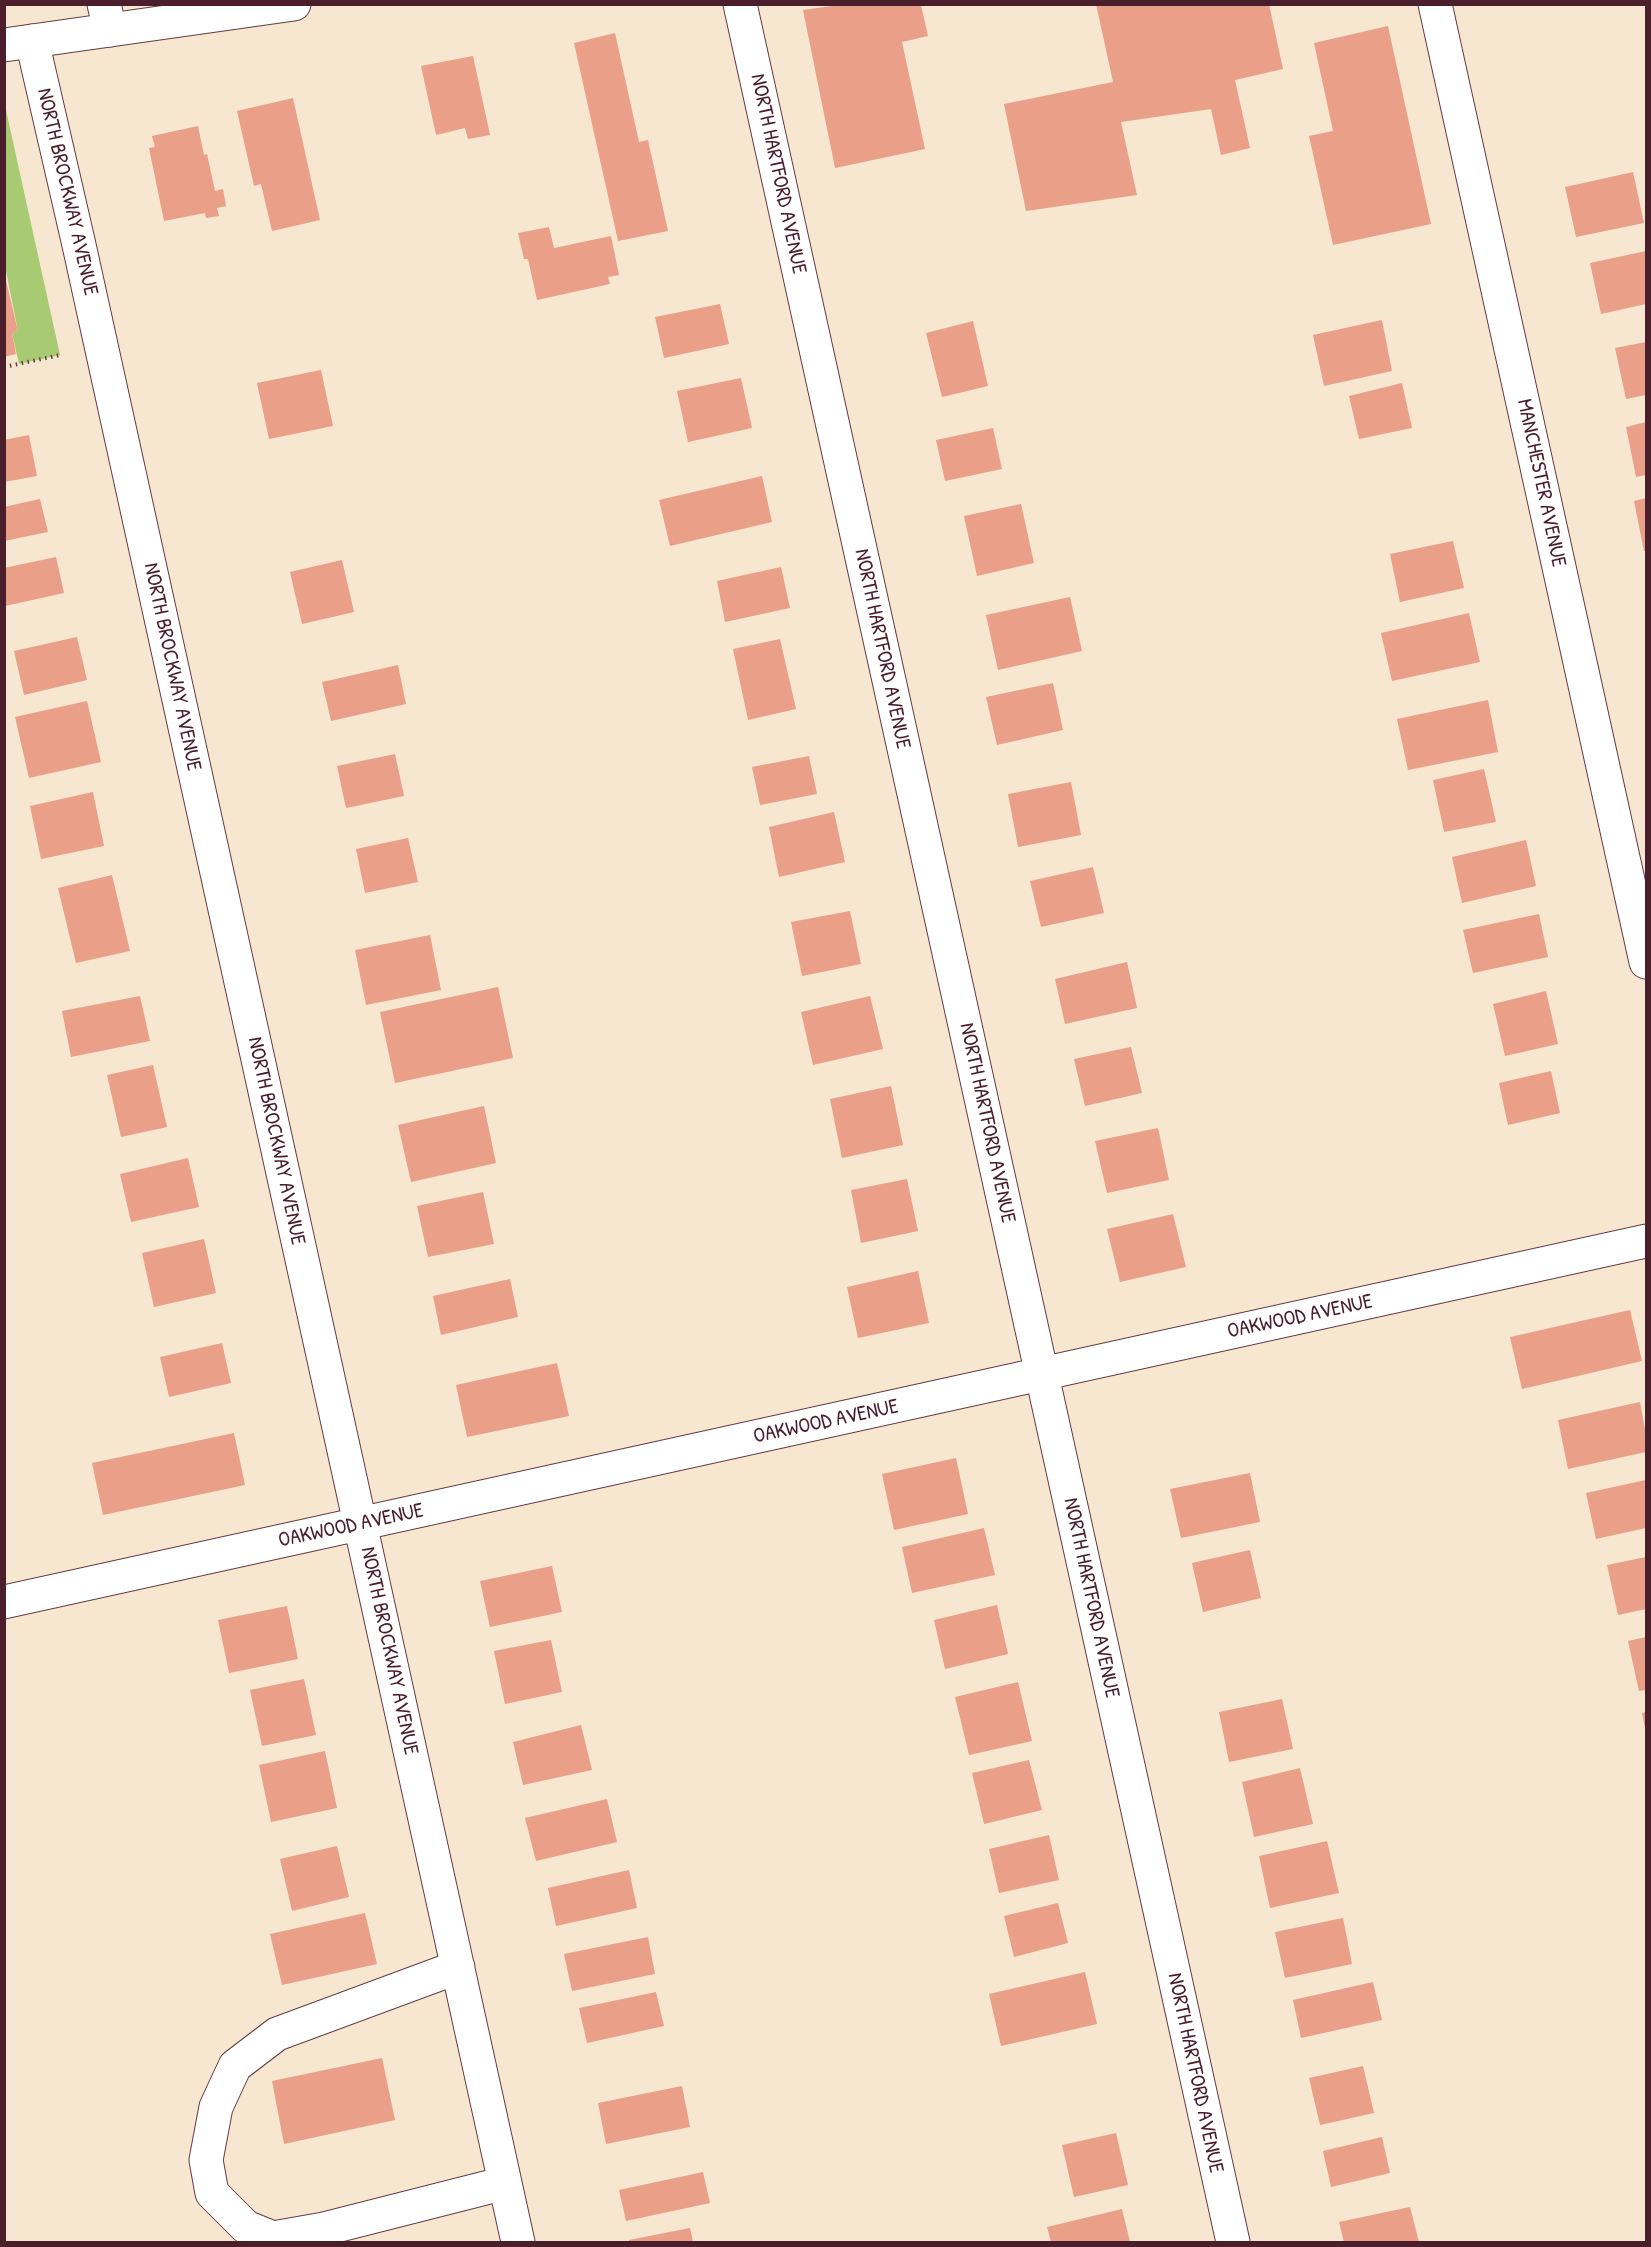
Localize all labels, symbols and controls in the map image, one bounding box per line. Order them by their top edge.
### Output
street label: NORTH HARTFORD AVENUE [745,72,811,276]
street label: NORTH BROCKWAY AVENUE [31,86,103,298]
street label: MANCHESTER AVENUE [1511,397,1571,569]
street label: NORTH HARTFORD AVENUE [849,547,915,751]
street label: NORTH BROCKWAY AVENUE [138,561,206,773]
street label: NORTH HARTFORD AVENUE [954,1021,1020,1225]
street label: NORTH BROCKWAY AVENUE [242,1035,310,1247]
street label: OAKWOOD AVENUE [1225,1289,1375,1345]
street label: OAKWOOD AVENUE [751,1394,901,1450]
street label: NORTH HARTFORD AVENUE [1058,1496,1124,1700]
street label: OAKWOOD AVENUE [276,1498,426,1554]
street label: NORTH BROCKWAY AVENUE [355,1545,423,1757]
street label: NORTH HARTFORD AVENUE [1162,1971,1228,2175]

